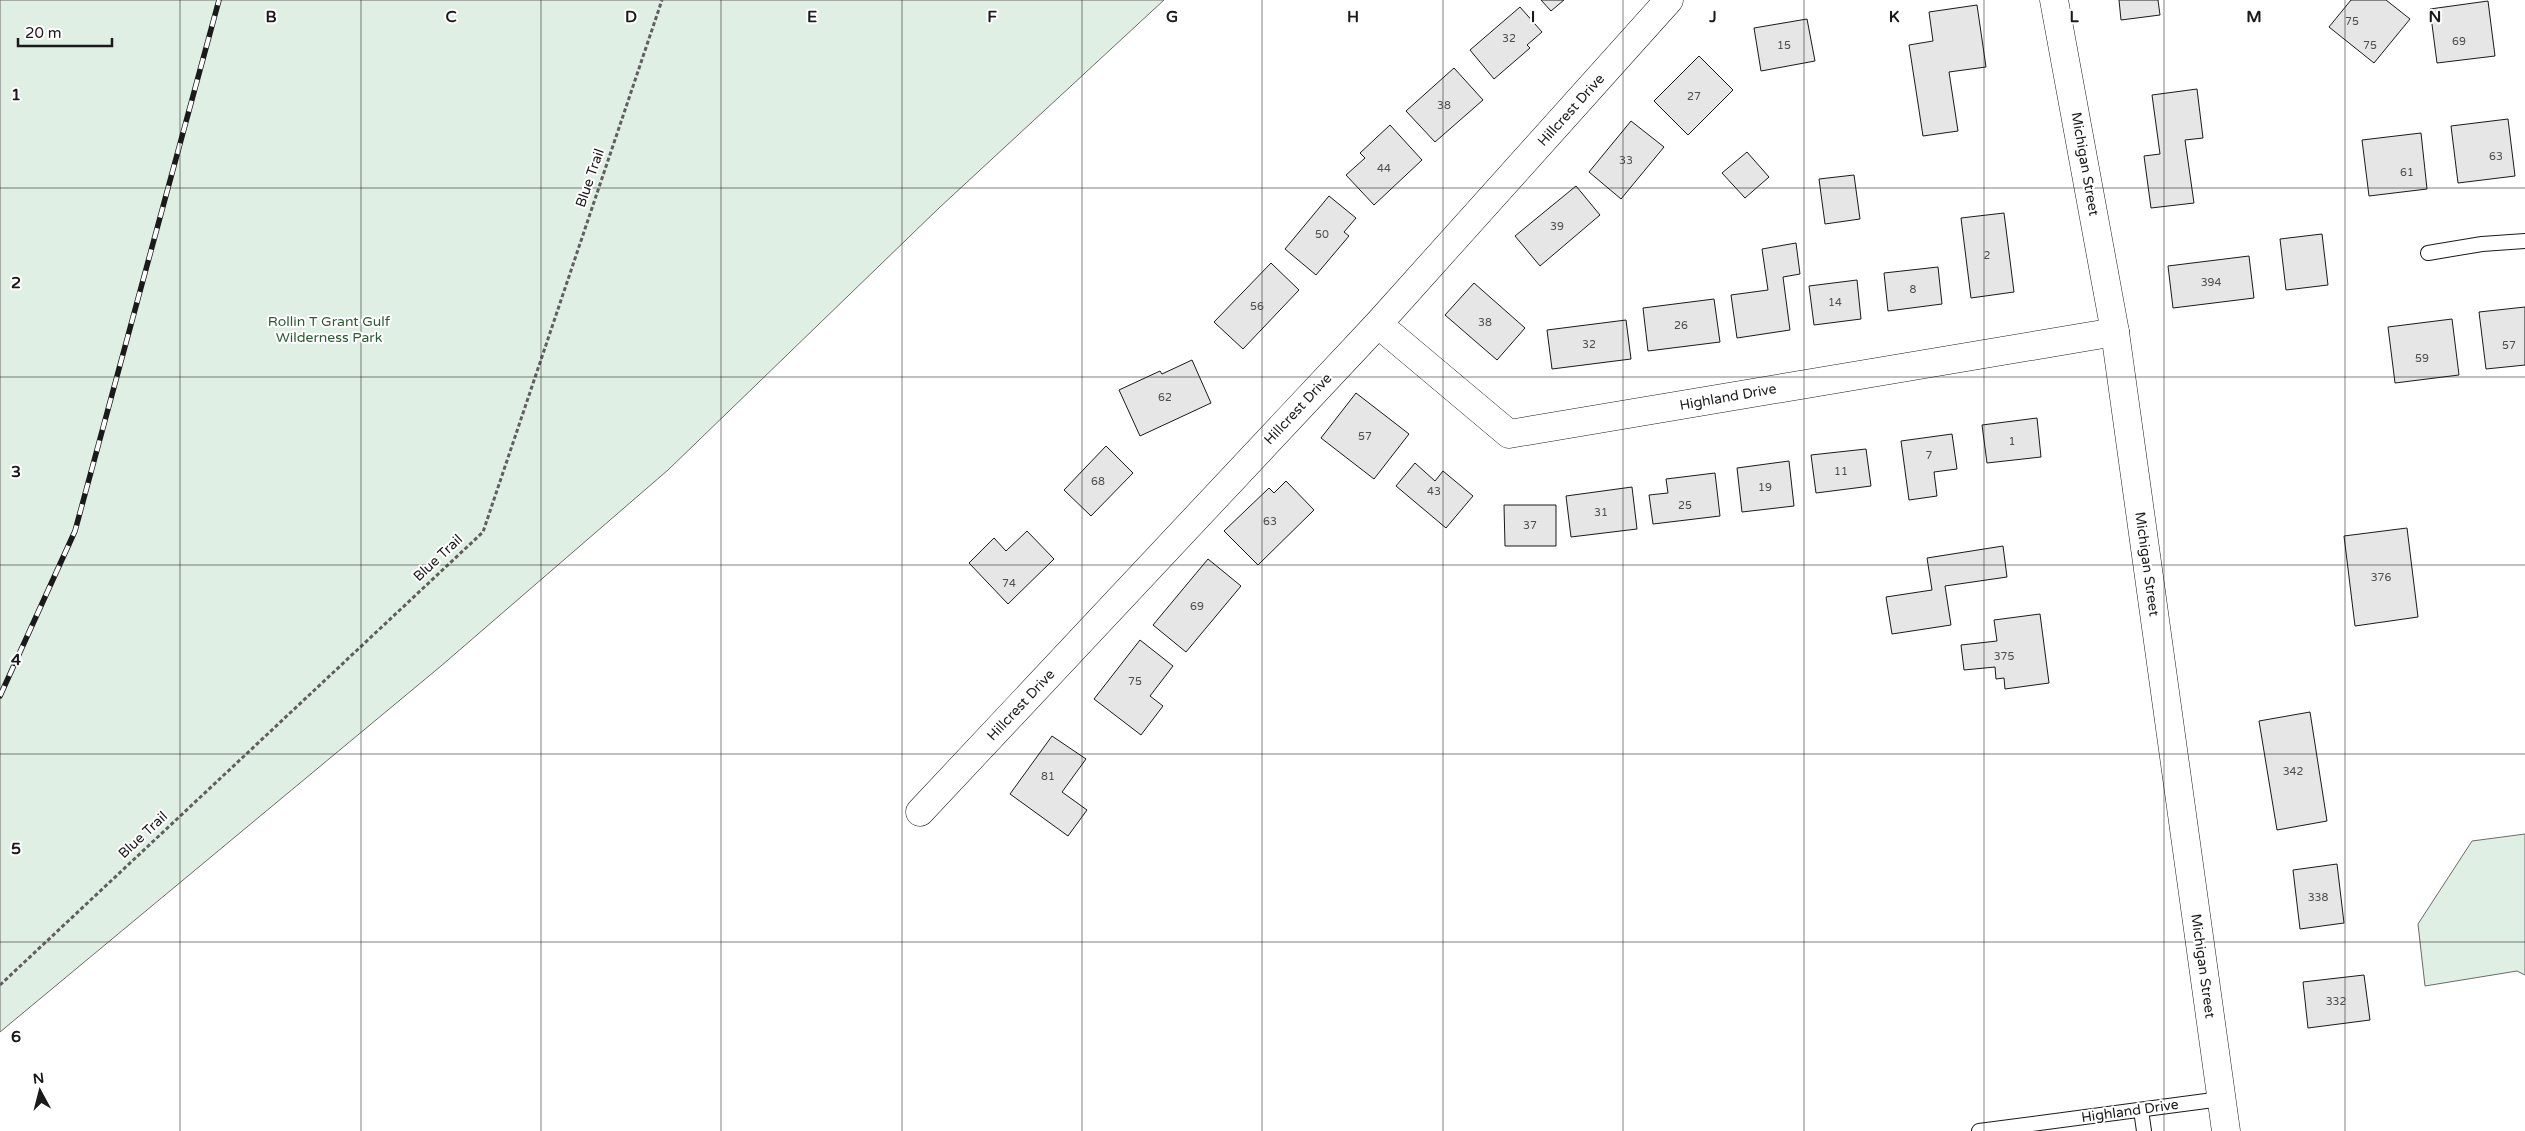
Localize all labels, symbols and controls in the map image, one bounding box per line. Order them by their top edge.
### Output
text: B [265,7,277,27]
text: C [445,7,457,27]
text: D [625,7,637,27]
text: E [807,7,817,27]
text: F [987,7,997,27]
text: G [1166,7,1178,27]
text: H [1347,7,1359,27]
text: I [1531,7,1535,27]
text: J [1708,7,1717,27]
text: K [1889,7,1900,27]
text: L [2069,7,2079,27]
text: M [2246,7,2262,27]
text: N [2429,7,2441,27]
scale bar [18,15,111,47]
house number: 75 [2345,15,2359,28]
text: 20 m [25,24,62,42]
house number: 32 [1502,32,1516,45]
house number: 69 [2452,35,2466,48]
house number: 15 [1777,39,1791,52]
house number: 75 [2363,39,2377,52]
street label: Hillcrest Drive [1534,70,1608,150]
text: 1 [11,85,21,105]
house number: 27 [1687,90,1701,103]
house number: 38 [1437,99,1451,112]
street label: Michigan Street [2067,111,2103,218]
street label: Blue Trail [572,146,608,210]
house number: 63 [2489,150,2503,163]
house number: 33 [1619,154,1633,167]
house number: 44 [1377,162,1391,175]
house number: 61 [2400,166,2414,179]
house number: 39 [1550,220,1564,233]
house number: 50 [1315,228,1329,241]
house number: 2 [1984,249,1991,262]
text: 2 [11,273,21,293]
house number: 394 [2201,276,2221,289]
house number: 8 [1910,283,1917,296]
house number: 14 [1828,296,1842,309]
house number: 56 [1250,300,1264,313]
park label: Rollin T Grant Gulf Wilderness Park [268,313,391,346]
house number: 38 [1478,316,1492,329]
house number: 26 [1674,319,1688,332]
house number: 32 [1582,338,1596,351]
house number: 57 [2502,339,2516,352]
house number: 59 [2415,352,2429,365]
street label: Hillcrest Drive [1261,370,1335,448]
street label: Highland Drive [1678,380,1778,414]
house number: 62 [1158,391,1172,404]
house number: 57 [1358,430,1372,443]
house number: 1 [2009,435,2015,448]
house number: 7 [1926,449,1933,462]
text: 3 [11,462,21,482]
house number: 11 [1834,465,1848,478]
house number: 68 [1091,475,1105,488]
house number: 19 [1758,481,1772,494]
house number: 43 [1427,485,1441,498]
house number: 25 [1678,499,1692,512]
house number: 31 [1594,506,1608,519]
street label: Michigan Street [2131,511,2163,618]
house number: 63 [1263,515,1277,528]
house number: 37 [1523,519,1537,532]
street label: Blue Trail [410,531,466,585]
house number: 376 [2371,571,2391,584]
house number: 74 [1002,577,1016,590]
house number: 69 [1190,600,1204,613]
text: 4 [11,650,21,670]
house number: 375 [1994,650,2014,663]
street label: Hillcrest Drive [984,666,1058,744]
house number: 75 [1128,675,1142,688]
house number: 342 [2283,765,2303,778]
house number: 81 [1041,770,1055,783]
street label: Blue Trail [115,808,171,862]
text: 5 [11,839,21,859]
house number: 338 [2308,891,2328,904]
street label: Michigan Street [2187,913,2219,1020]
house number: 332 [2326,995,2346,1008]
text: 6 [11,1027,21,1047]
north arrow [15,1066,65,1116]
text: N [32,1069,45,1088]
street label: Highland Drive [2080,1096,2180,1126]

